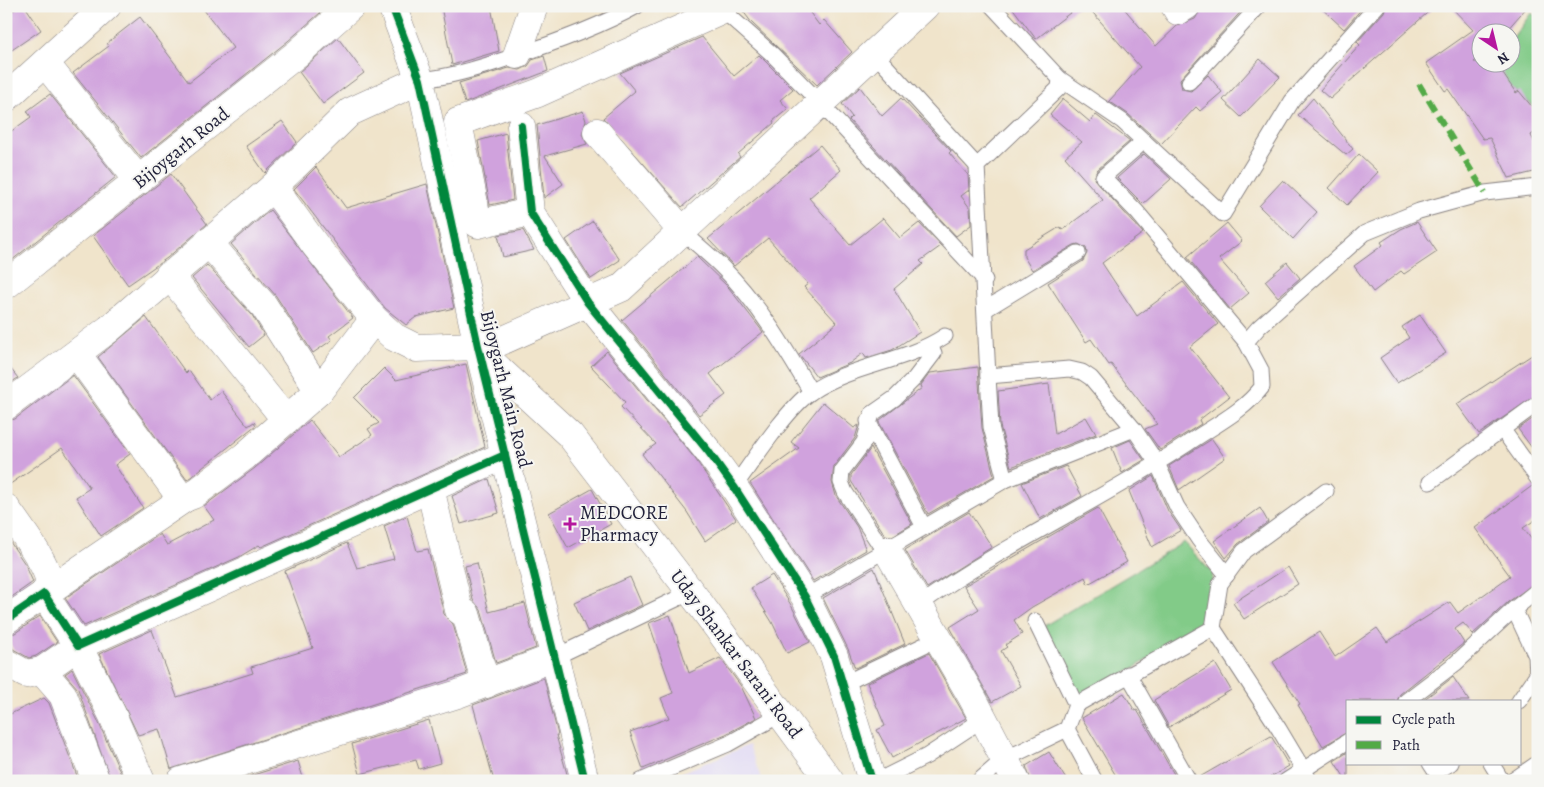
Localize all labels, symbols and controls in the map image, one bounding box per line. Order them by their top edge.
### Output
north arrow [1472,22,1522,72]
text: N [1494,48,1513,69]
street label: Bijoygarh Road [127,100,235,195]
street label: Bijoygarh Main Road [474,307,538,471]
place label: MEDCORE Pharmacy [580,500,668,548]
marker: MEDCORE Pharmacy [564,518,576,530]
street label: Uday Shankar Sarani Road [664,564,809,744]
legend [1346,700,1522,764]
text: Cycle path [1392,709,1455,729]
text: Path [1392,735,1420,755]

